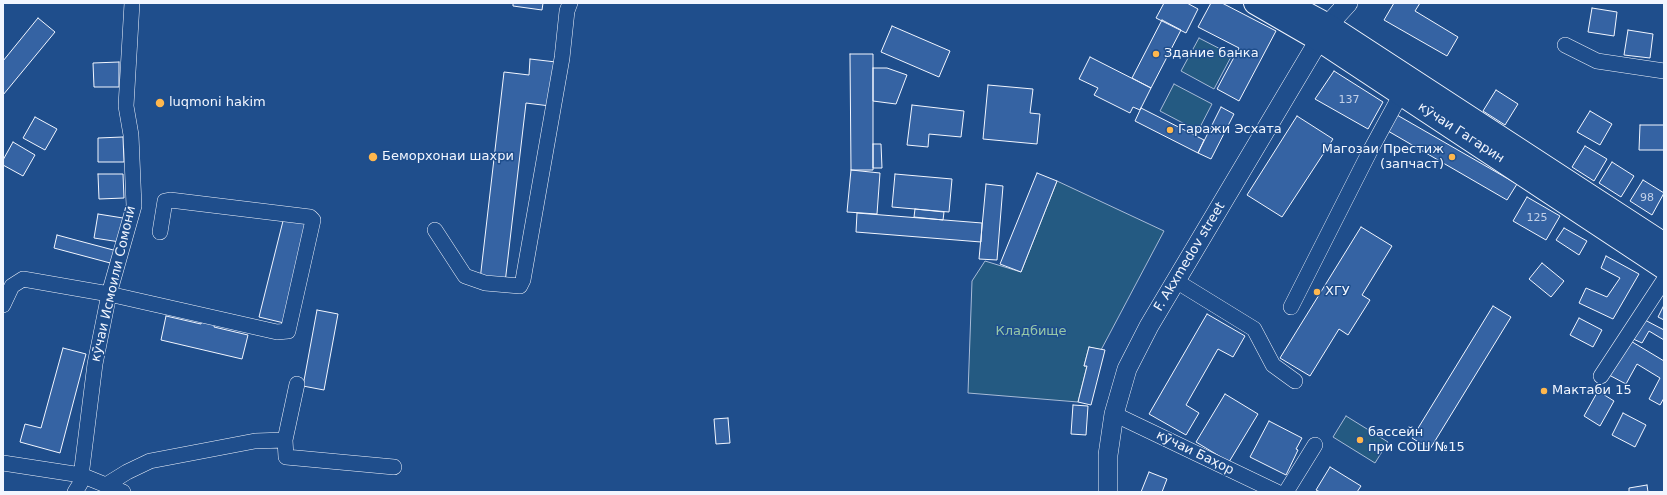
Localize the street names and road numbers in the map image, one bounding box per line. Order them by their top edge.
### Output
street label: кӯчаи Гагарин [1415,99,1507,167]
street label: F. Akxmedov street [1151,200,1229,314]
street label: кӯчаи Исмоили Сомонӣ [88,205,140,363]
street label: кӯчаи Баҳор [1154,427,1236,479]

